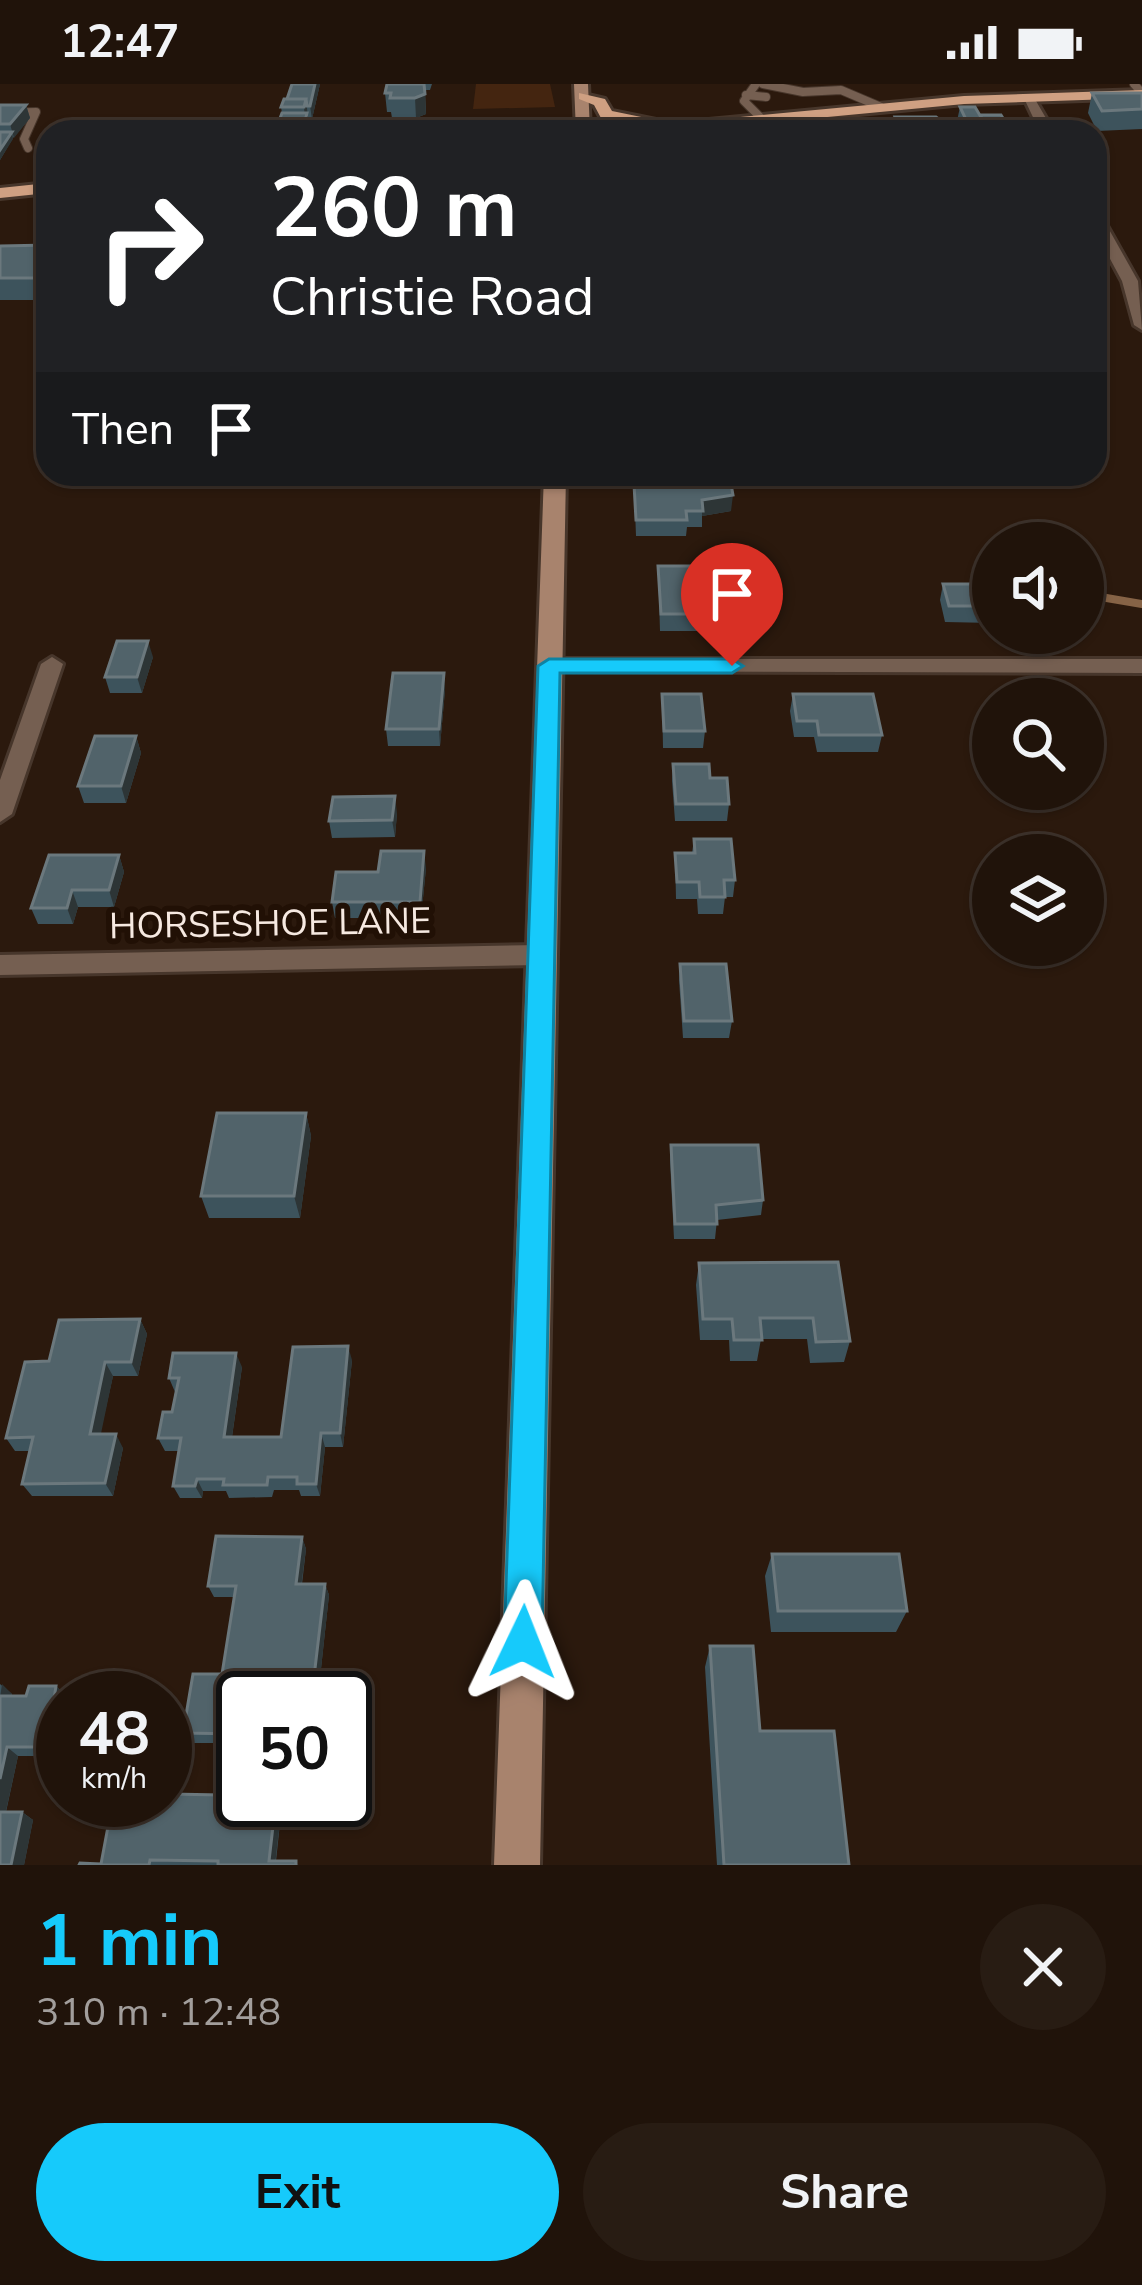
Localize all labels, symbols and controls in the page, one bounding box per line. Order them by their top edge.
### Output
text: 12:47 [60,12,179,73]
text: 260 m [270,151,518,266]
icon: right [72,168,228,324]
text: Christie Road [270,260,594,334]
icon: arrive [198,396,264,462]
text: Then [72,399,174,460]
map controls [972,522,1104,966]
button: sound [972,522,1104,654]
pin [681,543,783,666]
icon: arrive [699,561,765,627]
button: search [972,678,1104,810]
button: layers [972,834,1104,966]
street label: HORSESHOE LANE [109,897,431,951]
position arrow [460,1579,586,1705]
speed limit sign: 50 [216,1671,372,1827]
text: 48 [78,1693,150,1775]
text: km/h [81,1758,147,1799]
text: 1 min [36,1892,222,1990]
button: close [980,1904,1106,2030]
text: 310 m · 12:48 [36,1986,281,2039]
button: Exit [36,2123,559,2261]
button: Share [583,2123,1106,2261]

